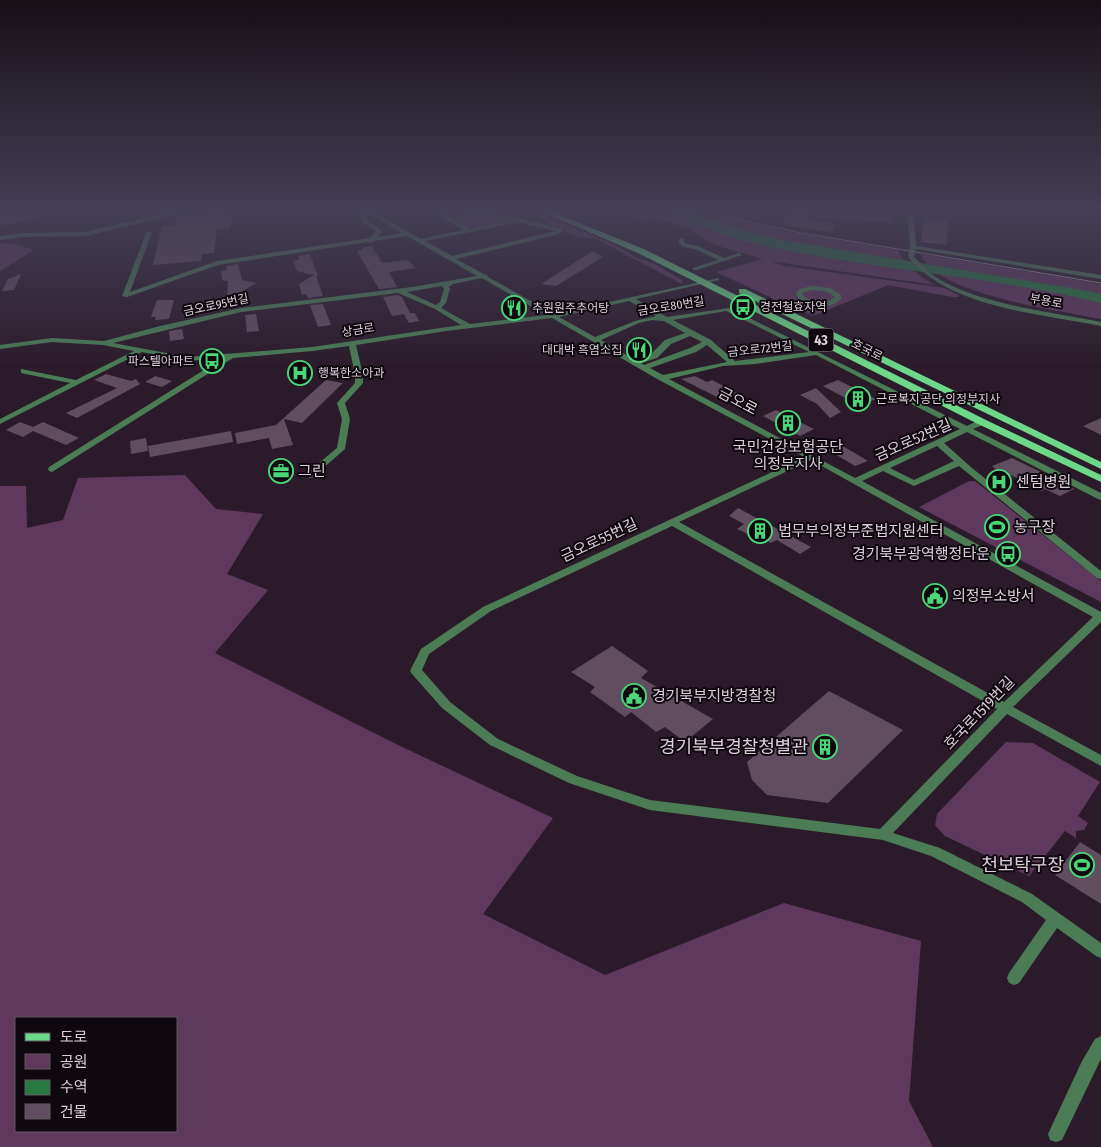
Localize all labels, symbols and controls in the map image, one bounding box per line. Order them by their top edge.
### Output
street label: 금오로95번길 [182,291,250,319]
street label: 부용로 [1028,291,1064,311]
street label: 금오로80번길 [637,294,705,318]
bus stop icon: 경전철효자역 [730,294,756,320]
restaurant icon: 추원원주추어탕 [501,295,527,321]
place label: 경전철효자역 [760,300,826,314]
place label: 추원원주추어탕 [532,301,609,315]
street label: 상금로 [341,320,375,340]
road number: 43 [808,328,834,352]
street label: 호국로 [849,336,885,364]
restaurant icon: 대대박 흑염소집 [626,337,652,363]
street label: 금오로72번길 [727,339,793,359]
place label: 대대박 흑염소집 [542,343,622,357]
bus stop icon: 파스텔아파트 [199,348,225,374]
place label: 파스텔아파트 [128,354,194,368]
hospital icon: 행복한소아과 [287,360,313,386]
place label: 행복한소아과 [318,366,384,380]
street label: 금오로 [715,383,761,419]
building icon: 근로복지공단 의정부지사 [845,386,871,412]
place label: 근로복지공단 의정부지사 [876,392,1000,406]
building icon: 국민건강보험공단 의정부지사 [775,410,801,436]
street label: 금오로52번길 [872,415,954,465]
place label: 국민건강보험공단 의정부지사 [733,438,843,473]
office icon: 그린 [268,458,294,484]
place label: 그린 [298,462,326,480]
hospital icon: 센텀병원 [986,469,1012,495]
place label: 센텀병원 [1016,473,1071,491]
street label: 금오로55번길 [558,514,640,566]
sports icon: 농구장 [984,514,1010,540]
building icon: 법무부의정부준법지원센터 [747,518,773,544]
place label: 농구장 [1014,518,1056,536]
place label: 법무부의정부준법지원센터 [778,522,944,540]
bus stop icon: 경기북부광역행정타운 [995,541,1021,567]
place label: 경기북부광역행정타운 [852,545,990,563]
public building icon: 의정부소방서 [922,583,948,609]
place label: 의정부소방서 [952,587,1035,605]
street label: 호국로1519번길 [940,673,1018,753]
public building icon: 경기북부지방경찰청 [621,683,647,709]
place label: 경기북부지방경찰청 [652,687,776,705]
building icon: 경기북부경찰청별관 [812,734,838,760]
place label: 경기북부경찰청별관 [659,736,808,758]
sports icon: 천보탁구장 [1069,852,1095,878]
place label: 천보탁구장 [981,854,1064,876]
legend [15,1017,178,1132]
text: 도로 [60,1028,88,1046]
text: 공원 [60,1053,88,1071]
text: 수역 [60,1078,88,1096]
text: 건물 [60,1103,88,1121]

